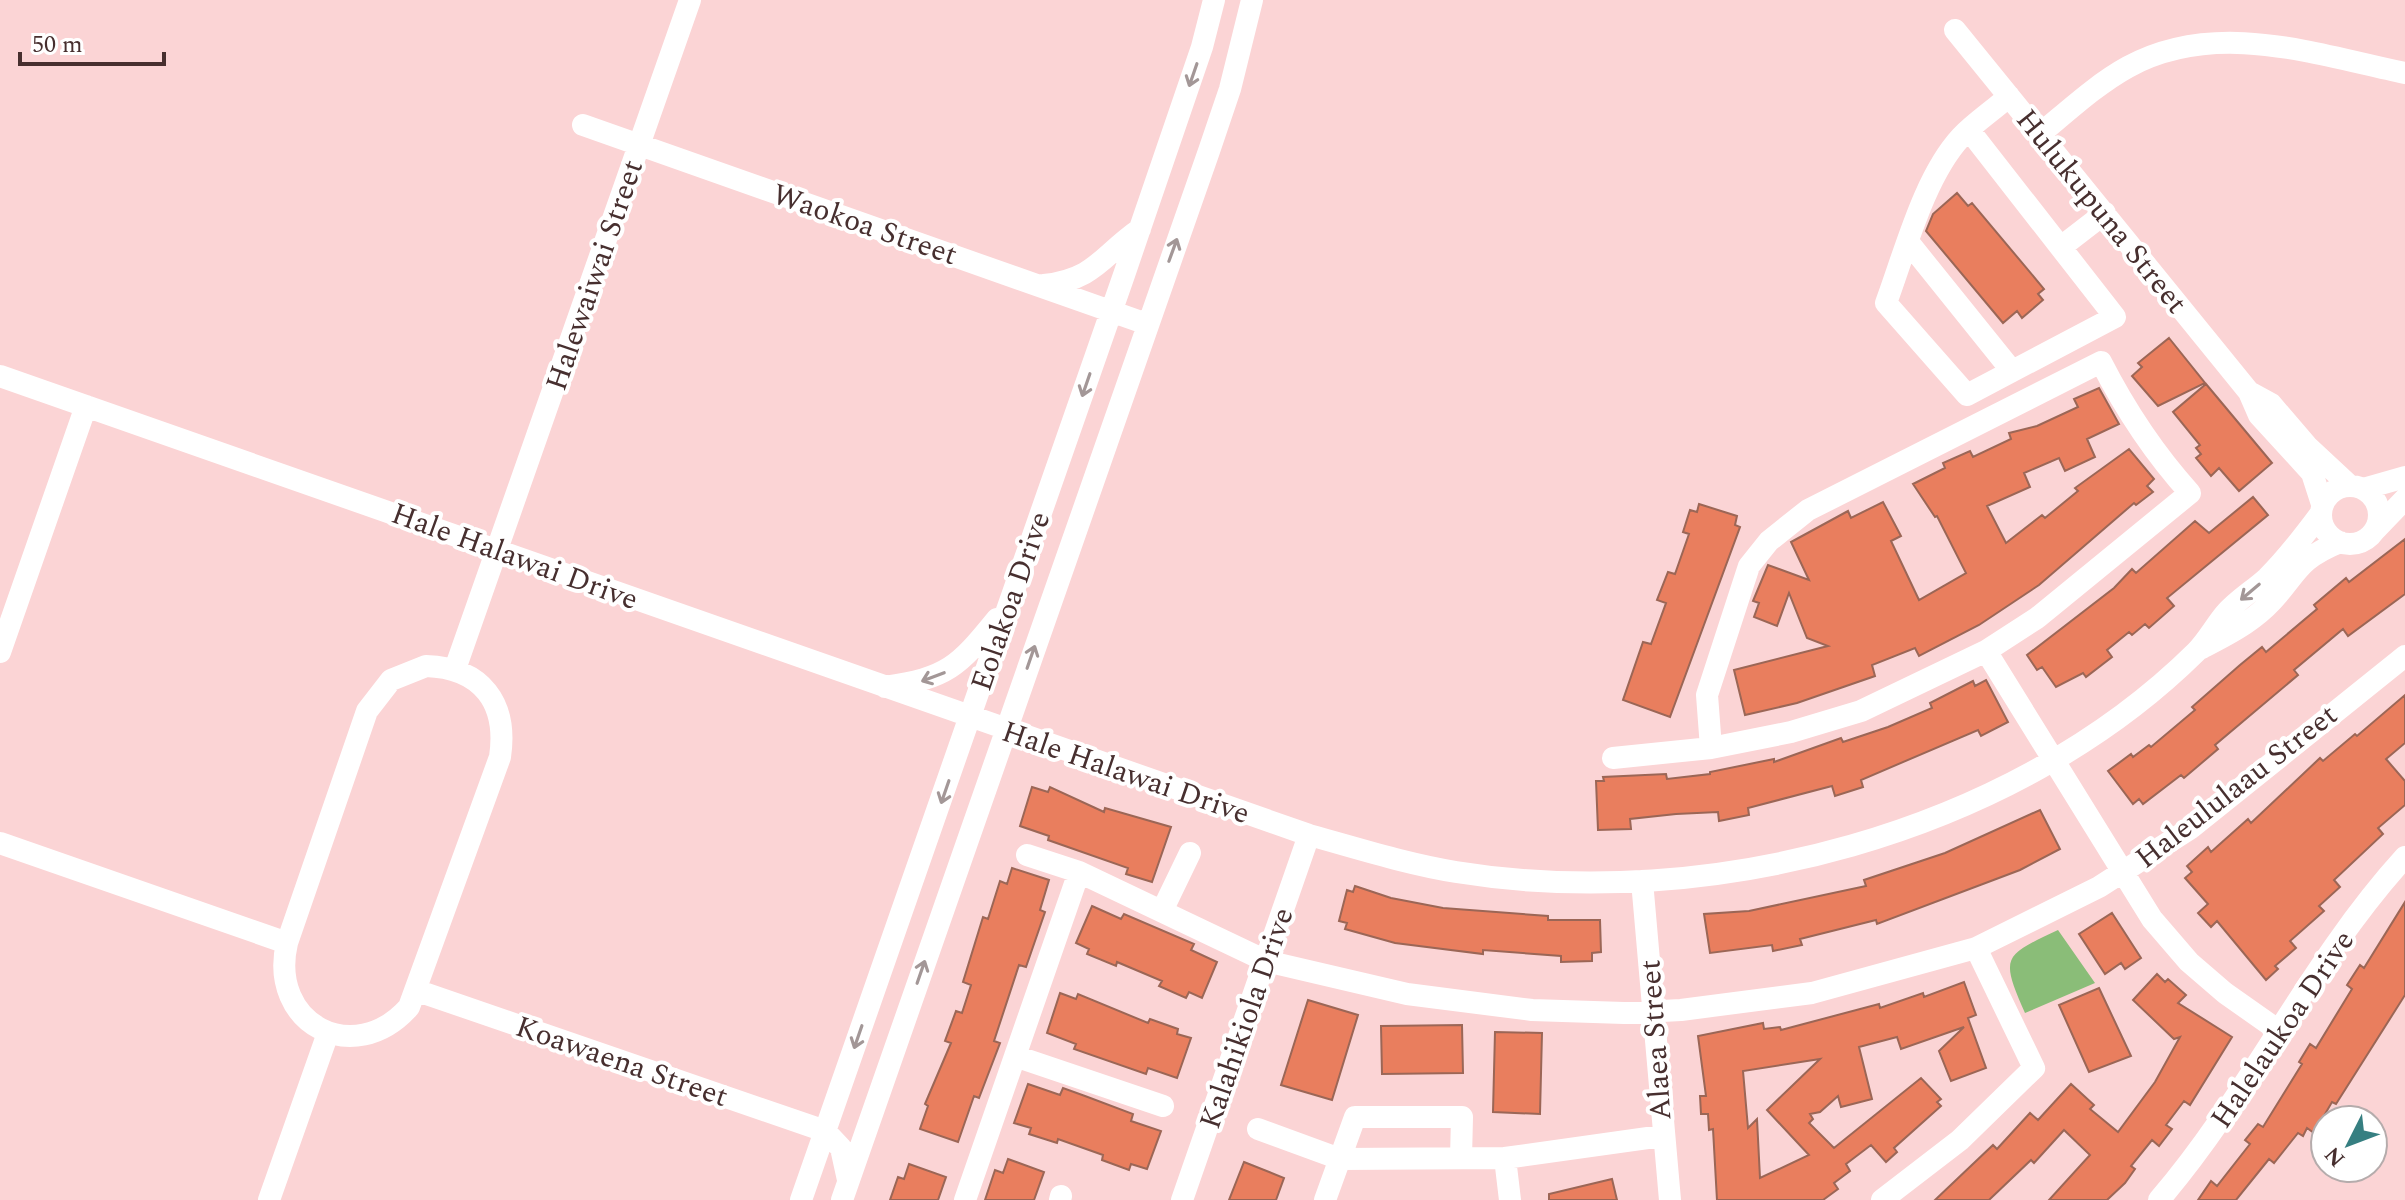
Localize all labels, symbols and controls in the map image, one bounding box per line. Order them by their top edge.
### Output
scale bar [20,16,164,66]
text: 50 m [32,27,83,63]
one-way arrow [1184,62,1199,87]
street label: Hulukupuna Street [2004,99,2198,324]
street label: Halewaiwai Street [534,154,656,397]
street label: Waokoa Street [766,172,963,278]
one-way arrow [1167,238,1181,263]
one-way arrow [1077,372,1092,397]
street label: Hale Halawai Drive [385,491,644,623]
street label: Eolakoa Drive [959,505,1063,697]
one-way arrow [2241,583,2261,601]
one-way arrow [1025,645,1040,670]
one-way arrow [921,671,945,685]
street label: Haleululaau Street [2126,693,2348,881]
street label: Hale Halawai Drive [995,709,1256,837]
one-way arrow [937,779,951,804]
street label: Kalahikiola Drive [1187,901,1306,1135]
street label: Halelaukoa Drive [2199,921,2366,1138]
street label: Alaea Street [1627,958,1685,1122]
one-way arrow [915,960,929,984]
street label: Koawaena Street [509,1004,734,1120]
one-way arrow [850,1024,865,1049]
north arrow [2309,1104,2389,1184]
text: N [2317,1139,2354,1174]

